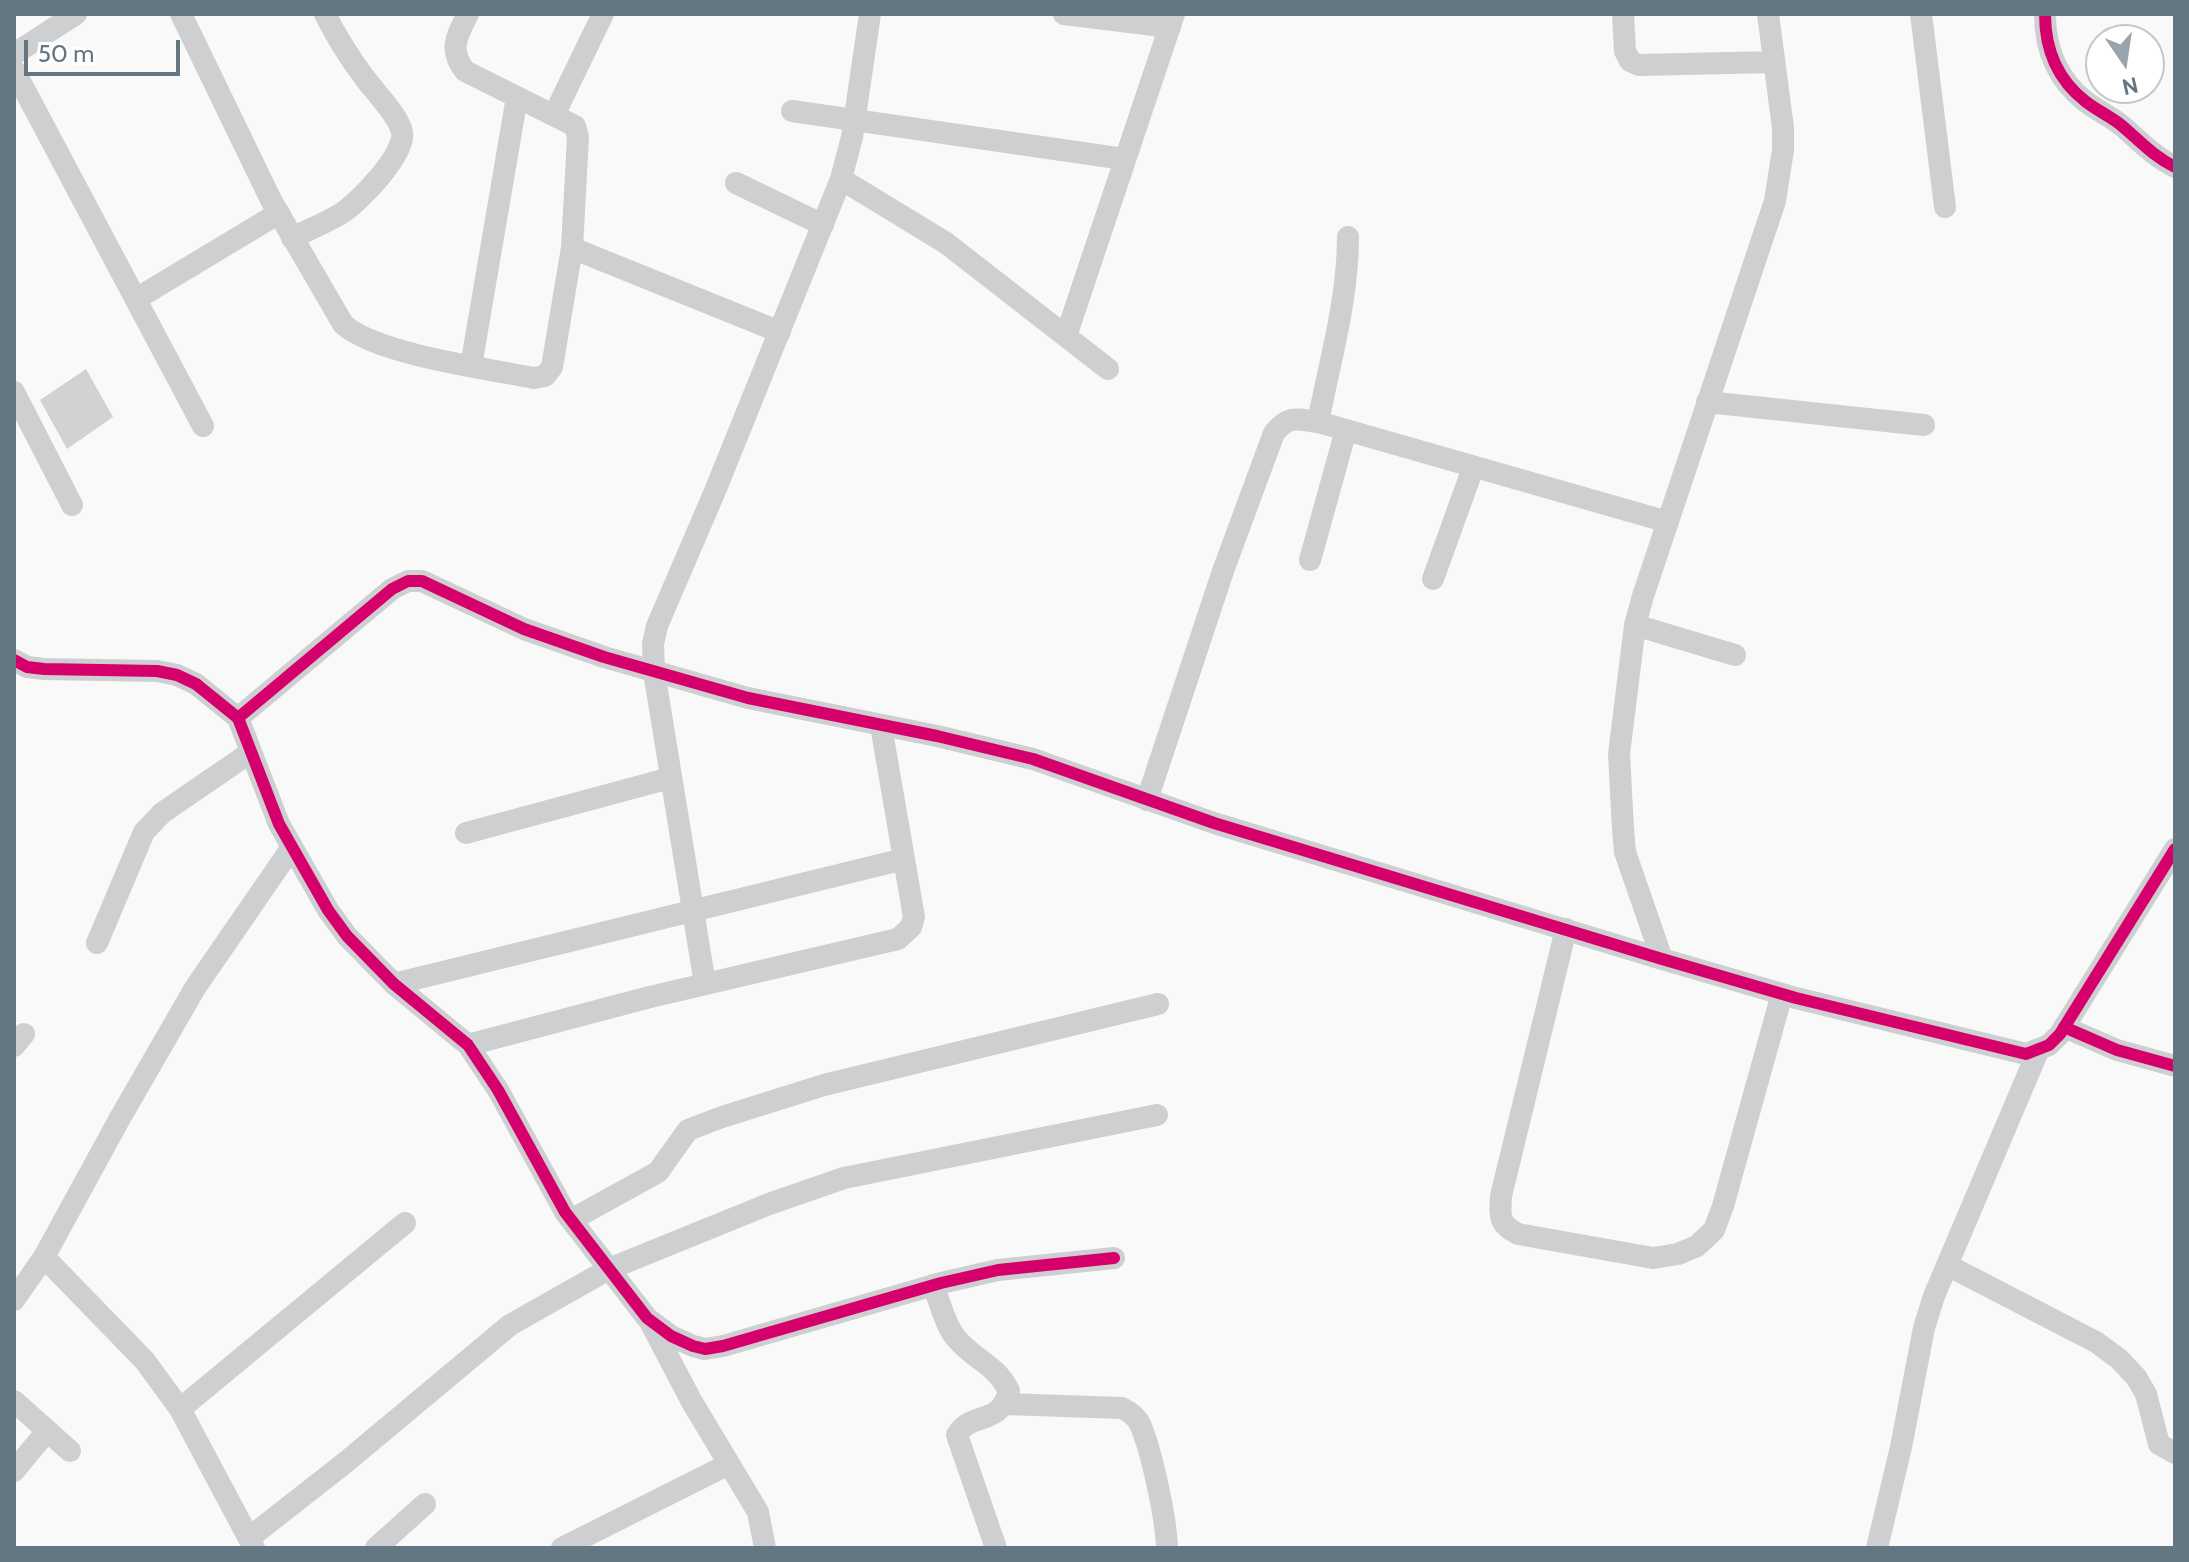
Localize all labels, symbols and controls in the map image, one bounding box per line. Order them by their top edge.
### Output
scale bar [28,24,184,74]
north arrow [2085,24,2165,104]
text: 50 m [38,39,94,68]
text: N [2119,71,2141,101]

